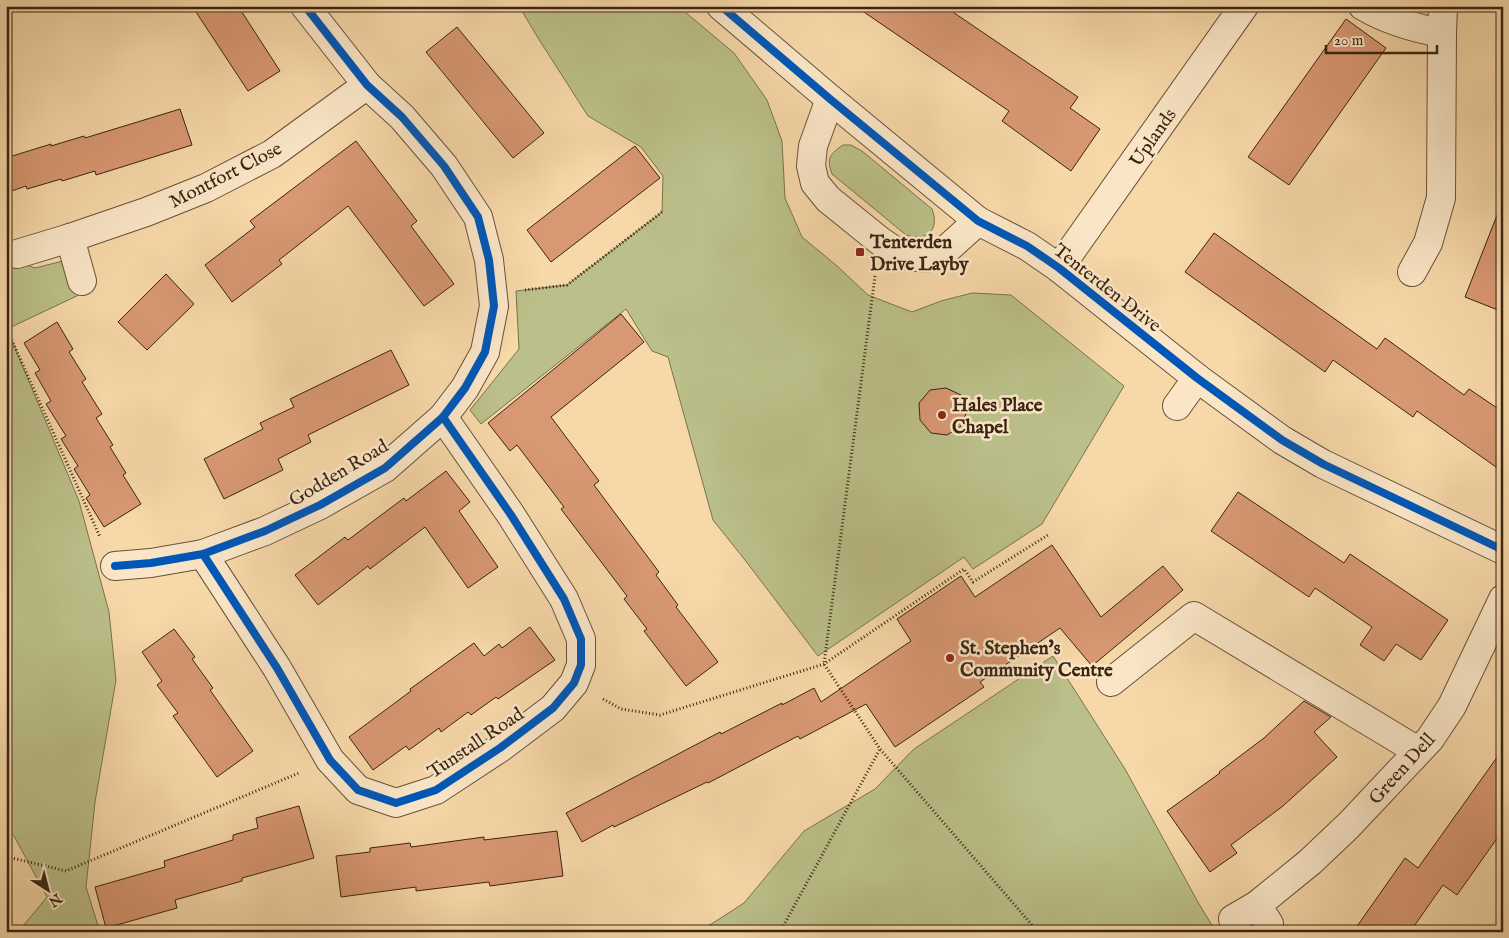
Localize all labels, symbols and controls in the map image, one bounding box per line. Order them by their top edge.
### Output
scale bar [1326,22,1438,54]
text: 20 m [1334,31,1364,50]
street label: Uplands [1125,104,1182,172]
street label: Montfort Close [165,137,287,214]
place label: Tenterden Drive Layby [869,231,969,277]
street label: Tenterden Drive [1048,239,1166,338]
marker: Tenterden Drive Layby [854,246,866,258]
place label: Hales Place Chapel [952,394,1043,440]
marker: Hales Place Chapel [936,409,948,421]
street label: Godden Road [285,434,394,513]
place label: St. Stephen's Community Centre [960,637,1113,683]
marker: St. Stephen's Community Centre [944,652,956,664]
street label: Tunstall Road [423,702,530,785]
street label: Green Dell [1364,728,1441,810]
north arrow [22,866,72,916]
text: N [45,888,66,911]

